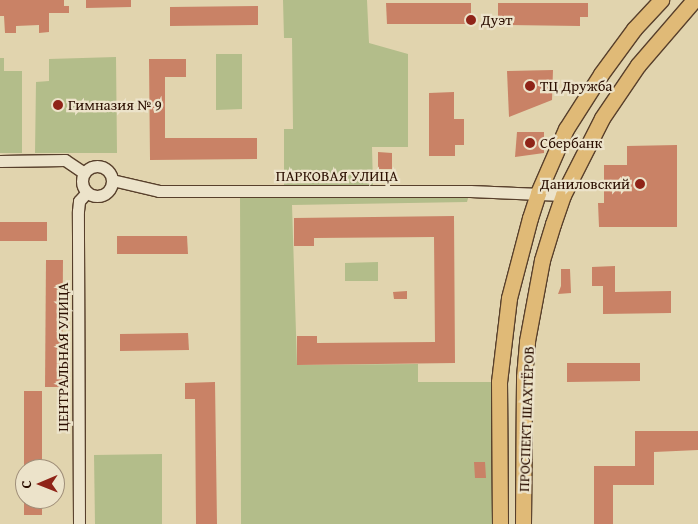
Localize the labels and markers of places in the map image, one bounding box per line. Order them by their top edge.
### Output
place label: Дуэт [481,11,513,29]
marker: Дуэт [465,14,477,26]
place label: ТЦ Дружба [540,77,613,95]
marker: ТЦ Дружба [524,80,536,92]
place label: Гимназия № 9 [68,96,162,114]
marker: Гимназия № 9 [52,99,64,111]
place label: Сбербанк [540,134,602,152]
marker: Сбербанк [524,137,536,149]
place label: Даниловский [540,175,630,193]
marker: Даниловский [634,178,646,190]

